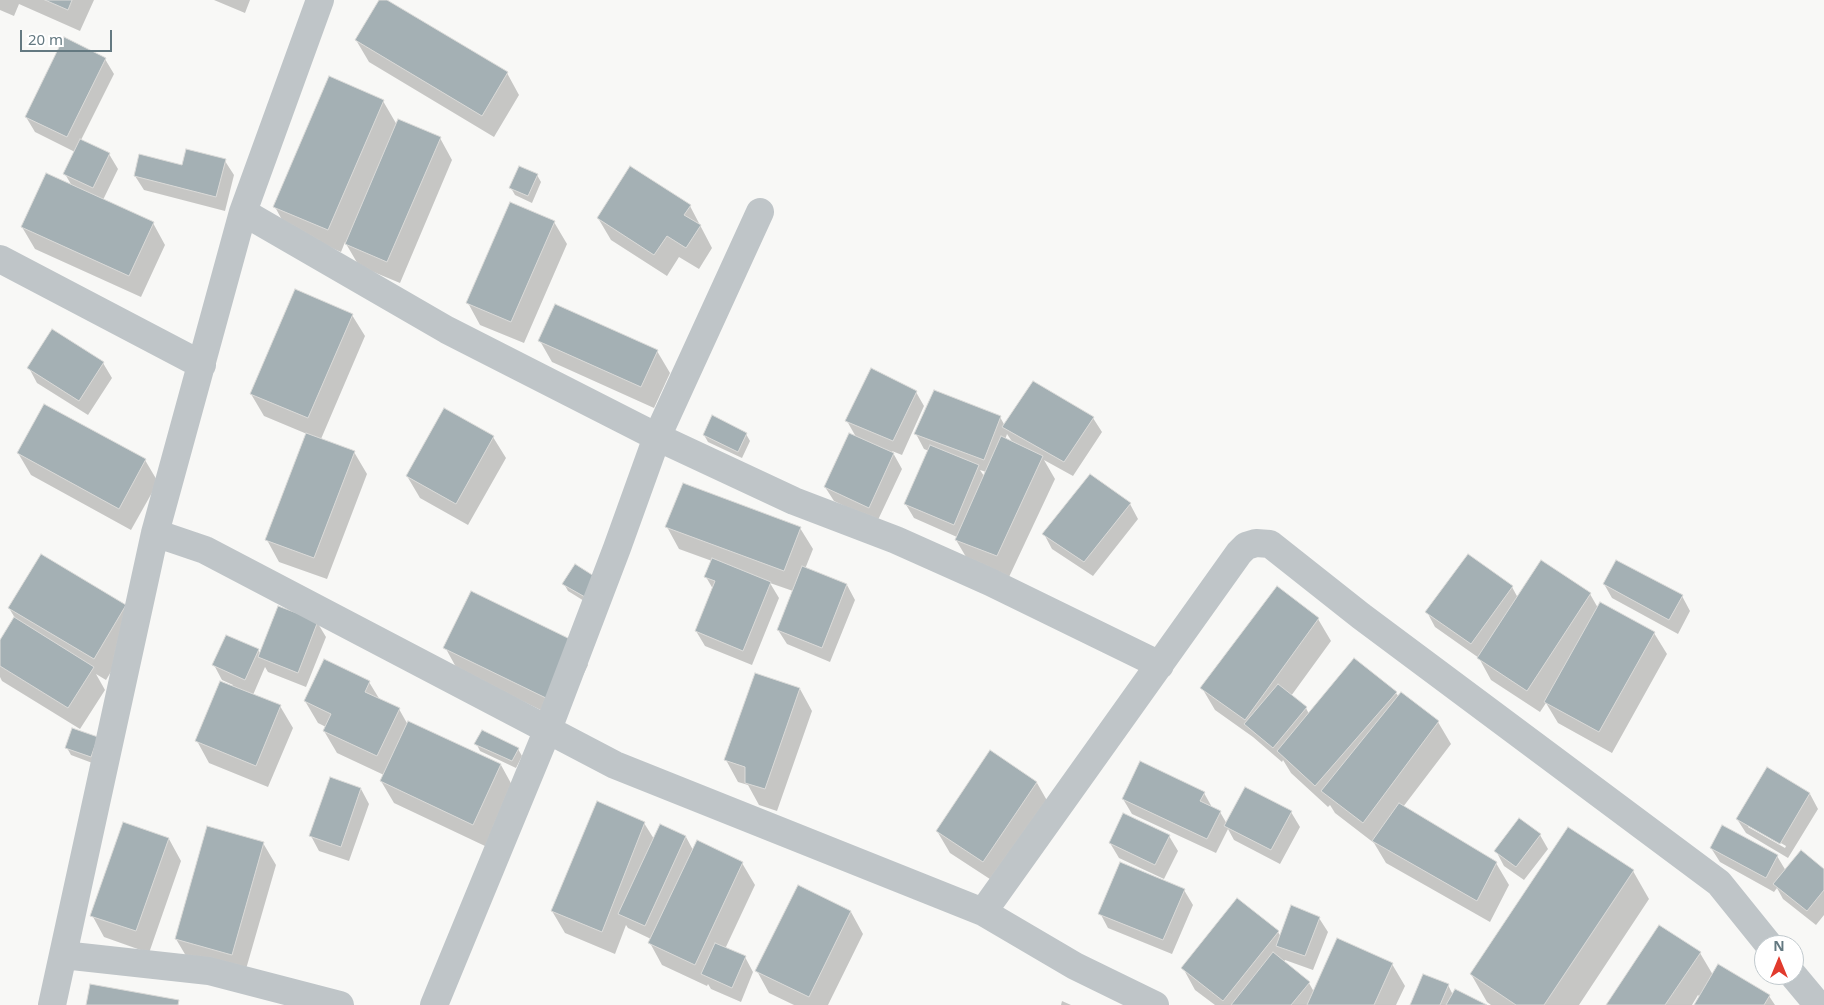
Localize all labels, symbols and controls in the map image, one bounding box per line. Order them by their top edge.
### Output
scale bar [22,20,115,52]
text: 20 m [28,29,63,49]
north arrow [1754,935,1804,985]
text: N [1773,936,1785,955]

